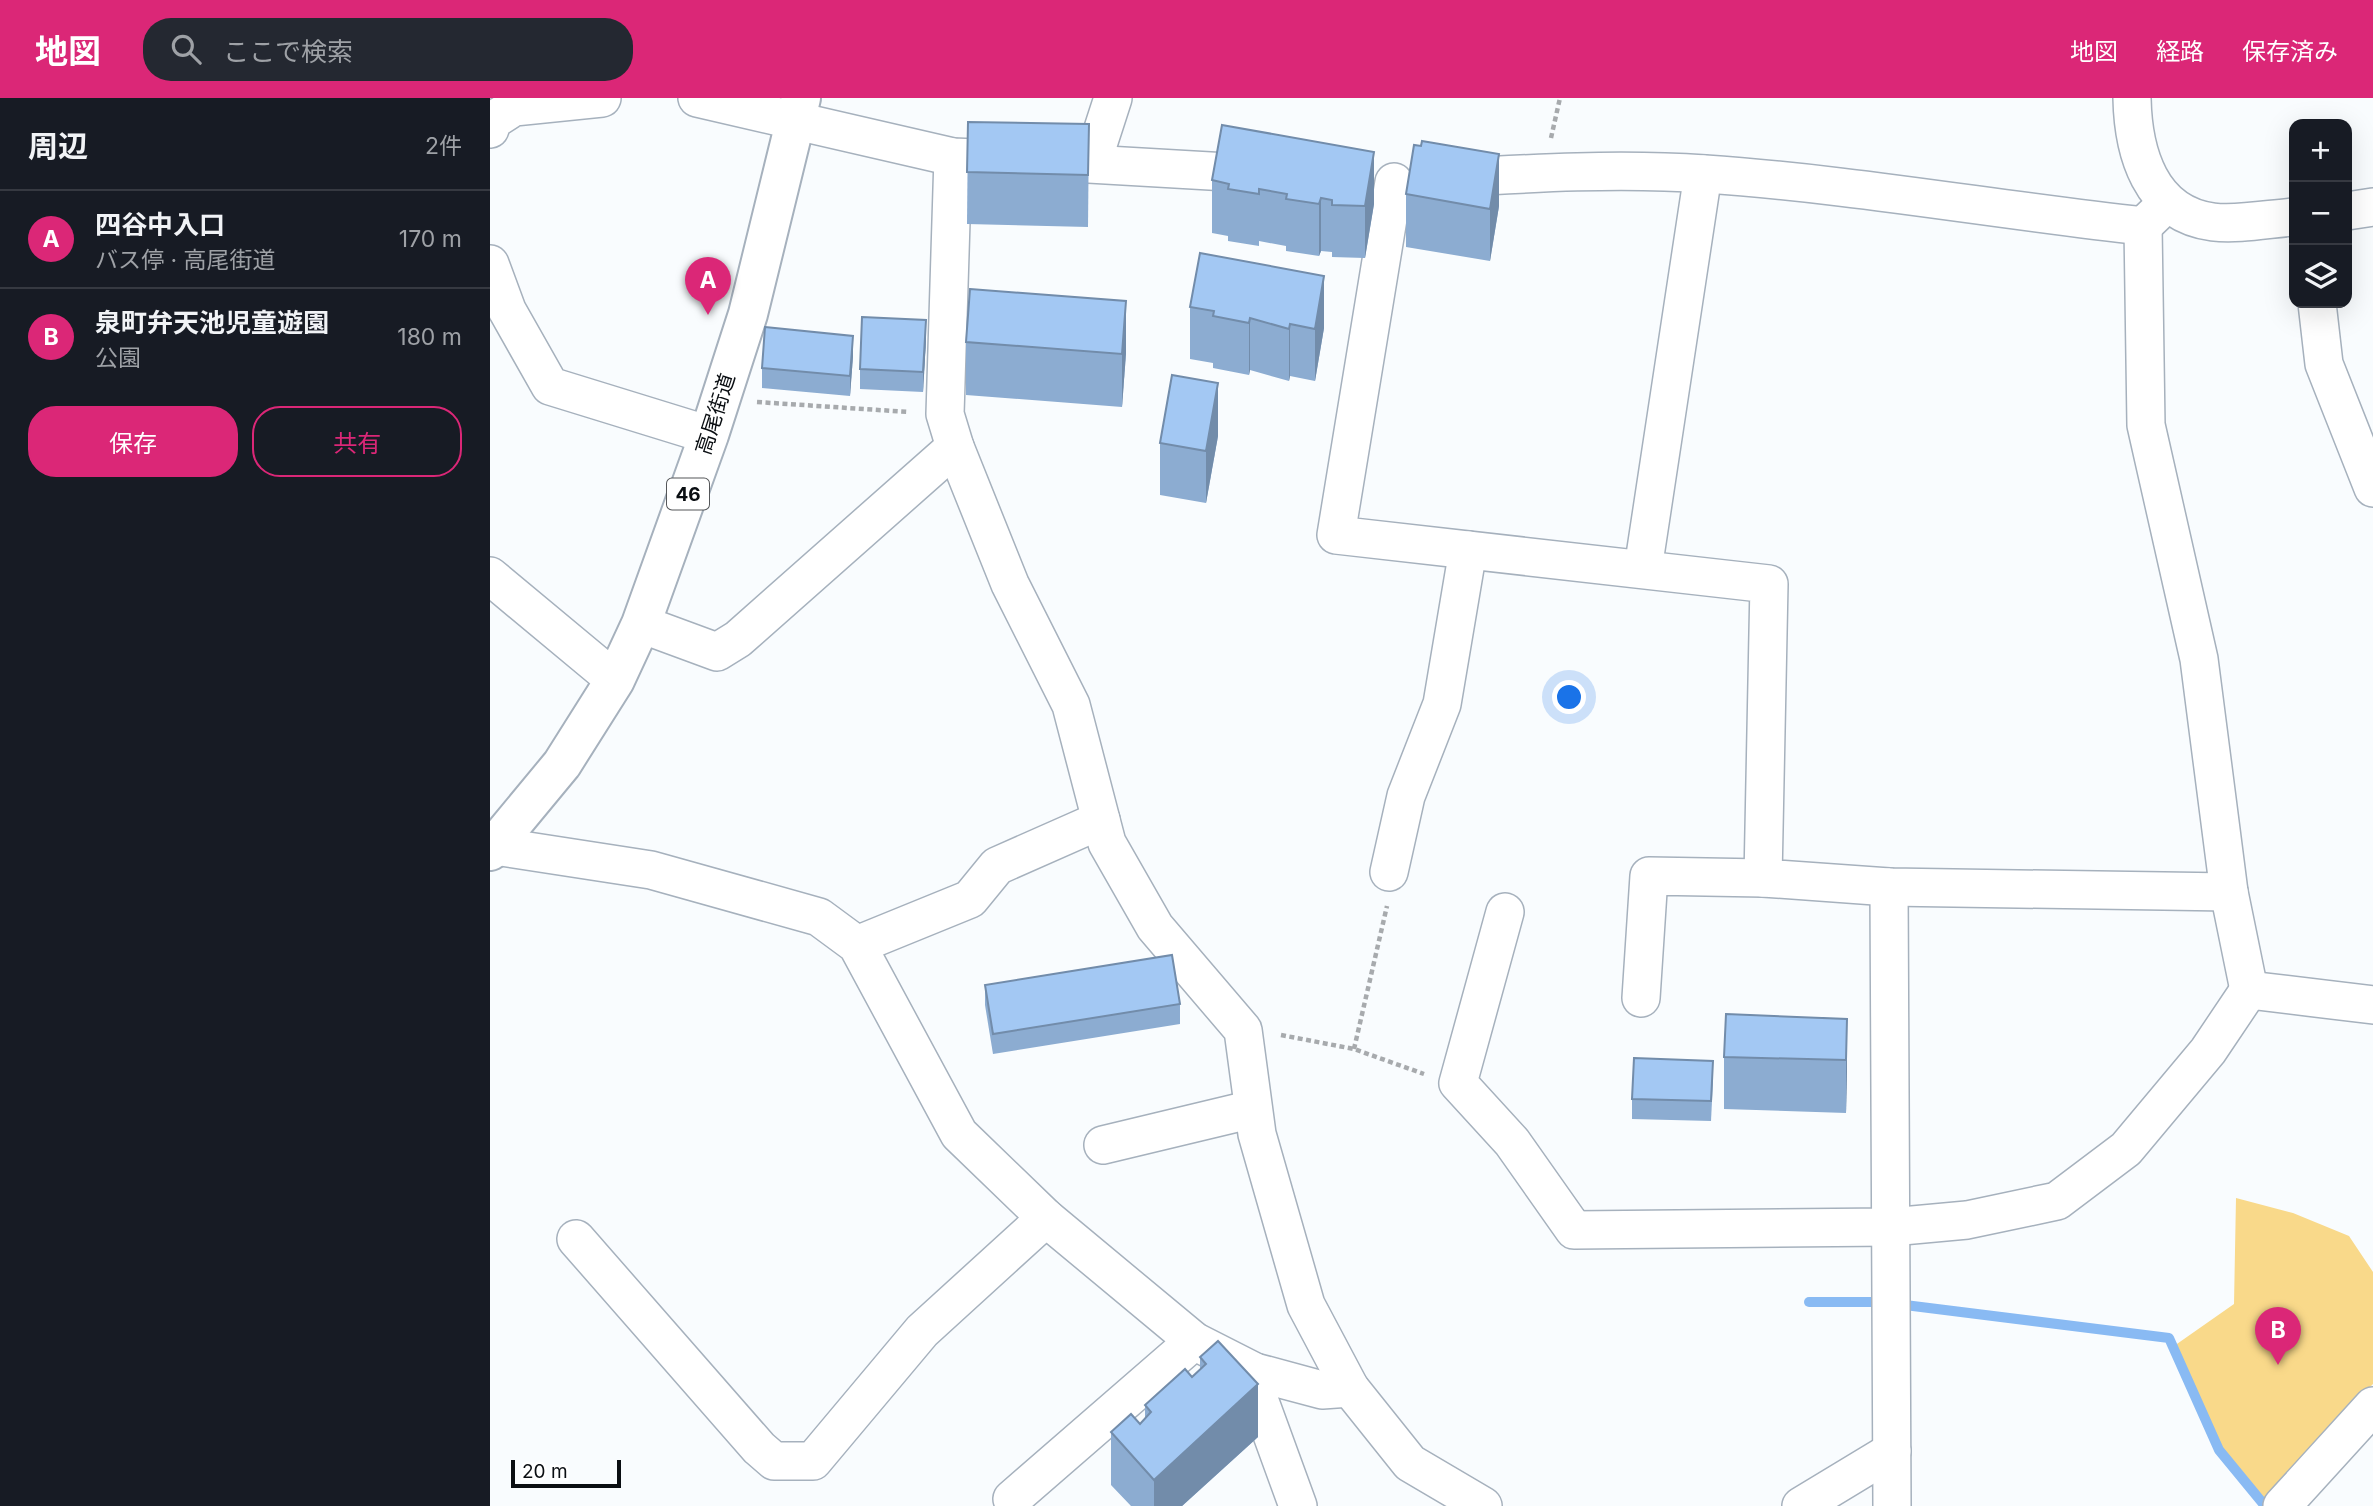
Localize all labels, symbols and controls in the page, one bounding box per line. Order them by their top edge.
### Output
search box [143,18,633,81]
icon: search [167,30,205,68]
text: 地図 [35,31,101,71]
text: ここで検索 [223,36,353,67]
text: 地図 [2070,37,2118,66]
text: 経路 [2156,37,2204,66]
text: 保存済み [2242,37,2338,66]
map controls [2289,119,2352,308]
button: + [2289,119,2352,182]
text: 周辺 [28,128,88,164]
text: 2件 [425,132,462,160]
button: − [2289,182,2352,245]
text: 四谷中入口 [95,209,225,240]
text: A [42,225,60,253]
text: 170 m [399,225,462,253]
button: layers [2289,245,2352,308]
text: バス停 · 高尾街道 [95,246,276,274]
pin: A [685,257,731,315]
text: 泉町弁天池児童遊園 [95,307,329,338]
text: B [43,323,59,351]
text: 180 m [397,323,462,351]
text: 公園 [95,344,141,372]
street label: 高尾街道 [690,370,740,458]
button: 保存 [28,406,238,477]
button: 共有 [252,406,462,477]
road number: 46 [667,478,709,510]
your location [1552,680,1586,714]
pin: B [2255,1307,2301,1365]
scale bar [511,1457,621,1489]
text: 20 m [522,1460,568,1483]

